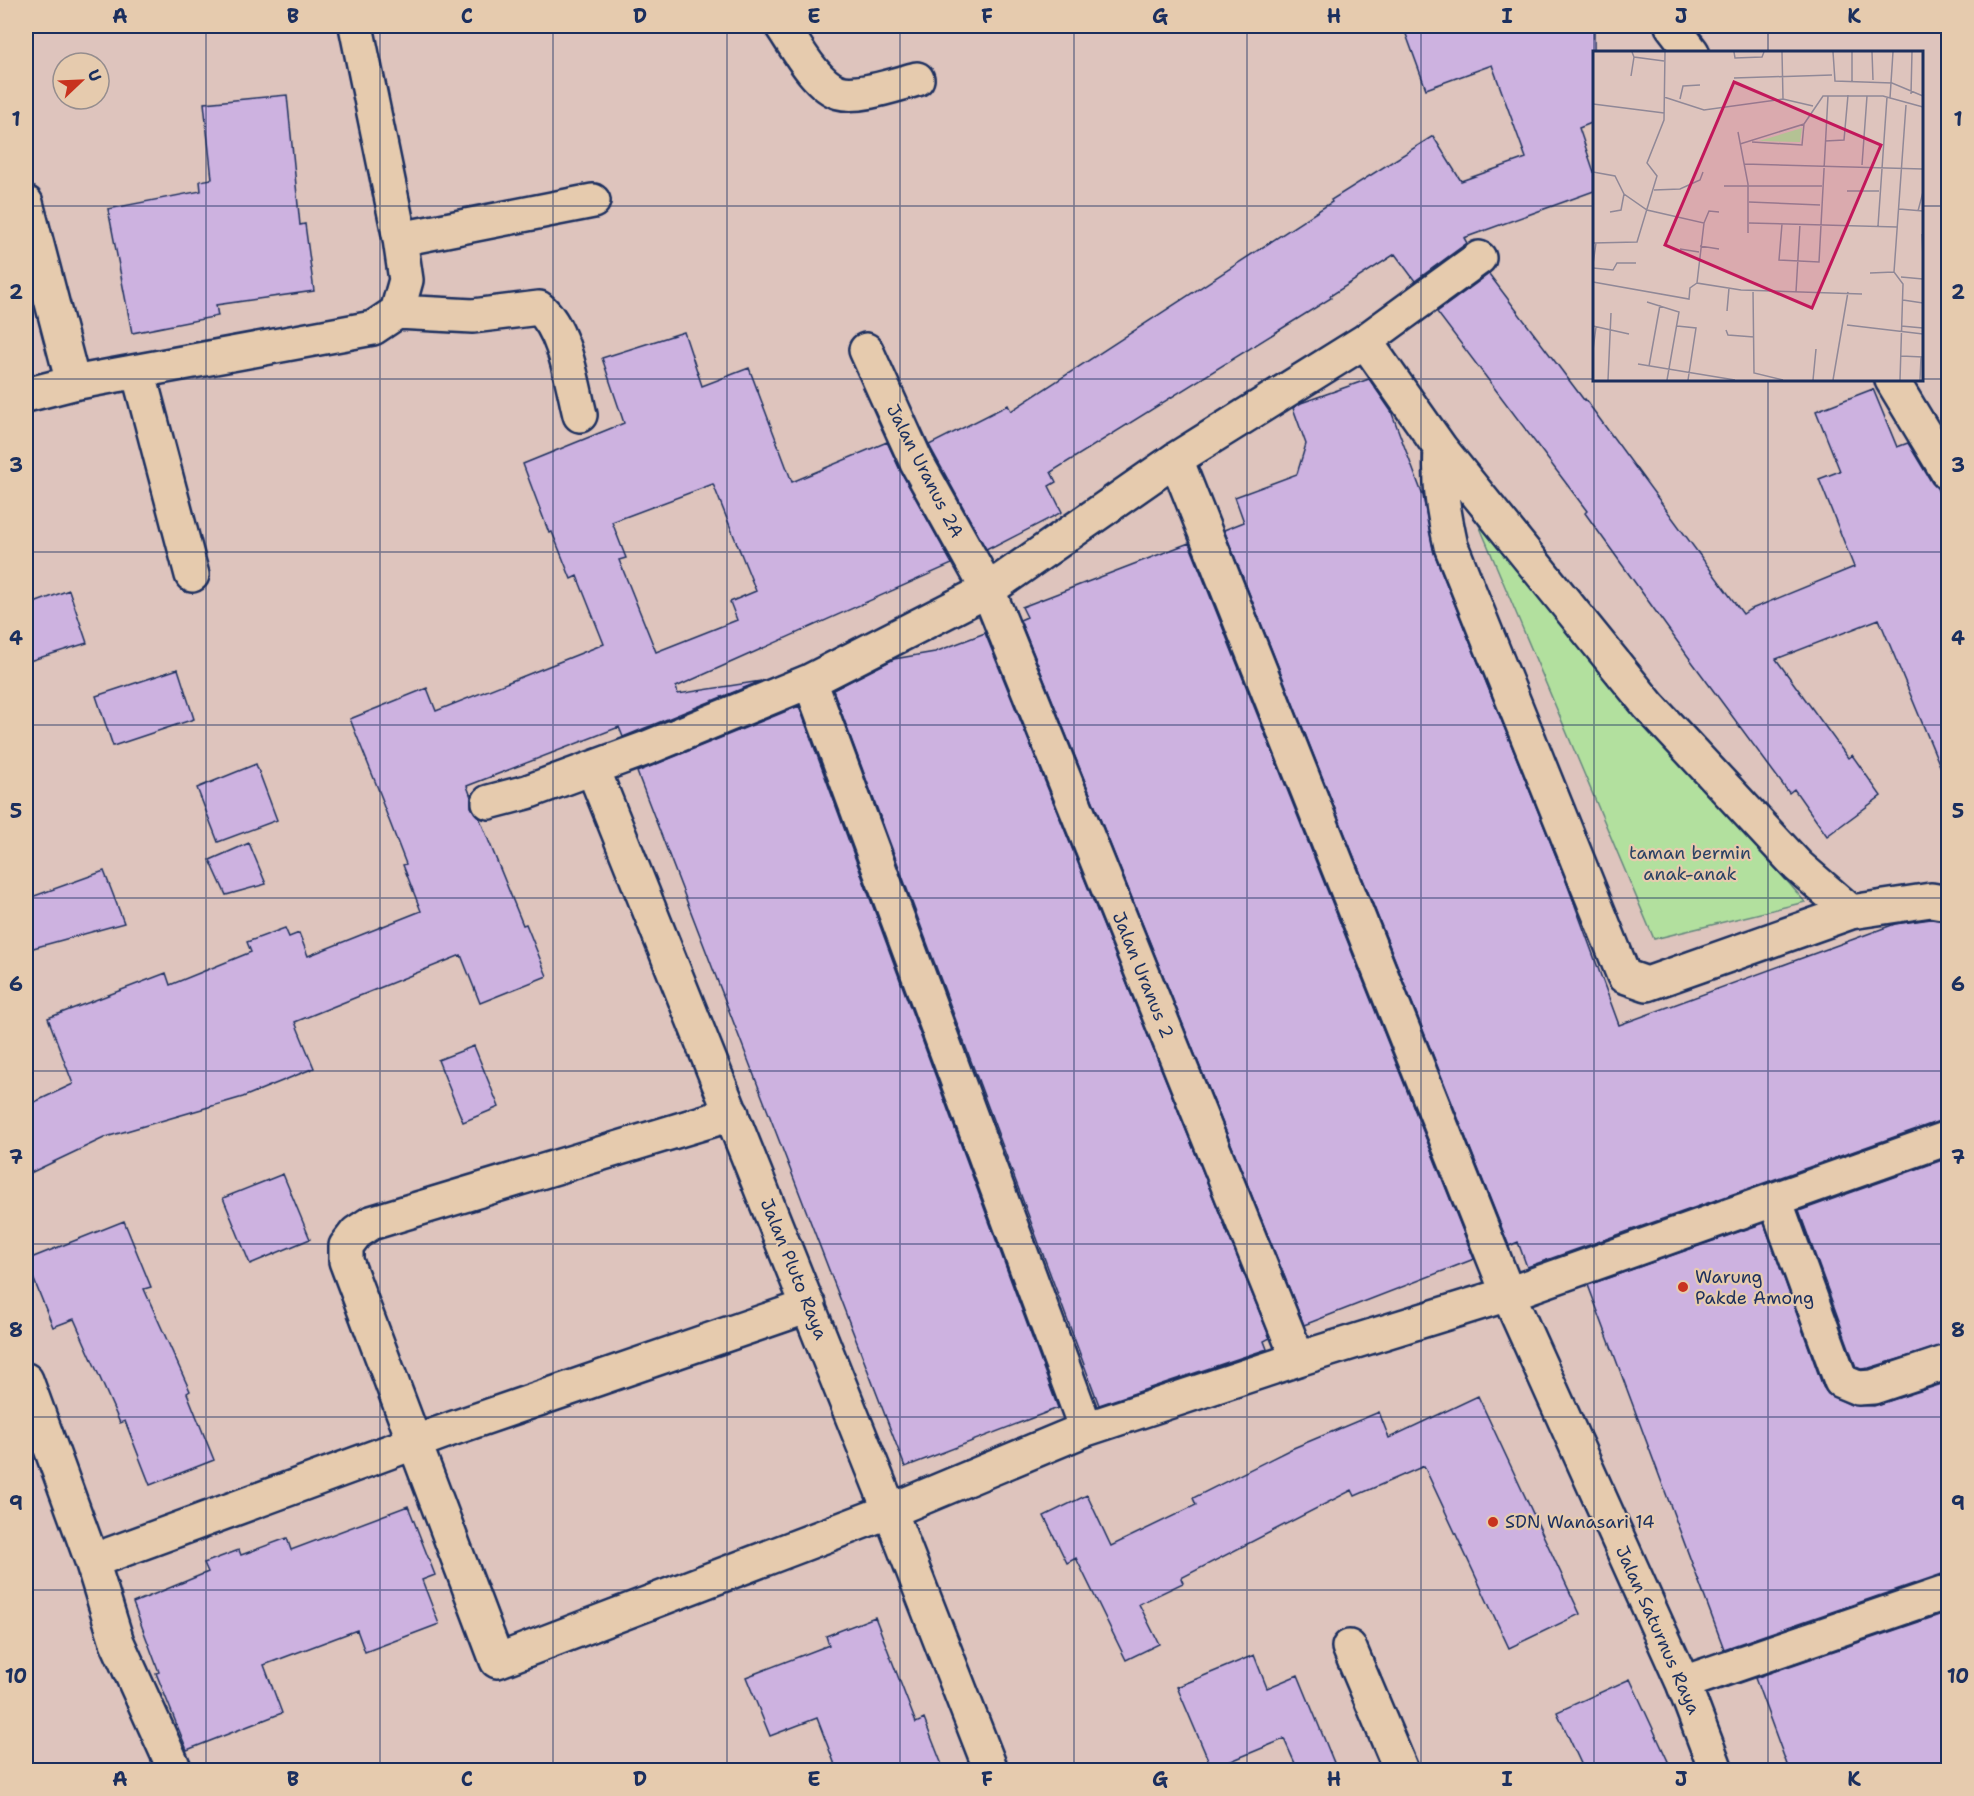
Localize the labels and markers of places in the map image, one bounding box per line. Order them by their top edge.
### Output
place label: Warung Pakde Among [1695,1265,1814,1310]
marker: Warung Pakde Among [1676,1280,1690,1294]
place label: SDN Wanasari 14 [1505,1510,1655,1534]
marker: SDN Wanasari 14 [1486,1515,1500,1529]

